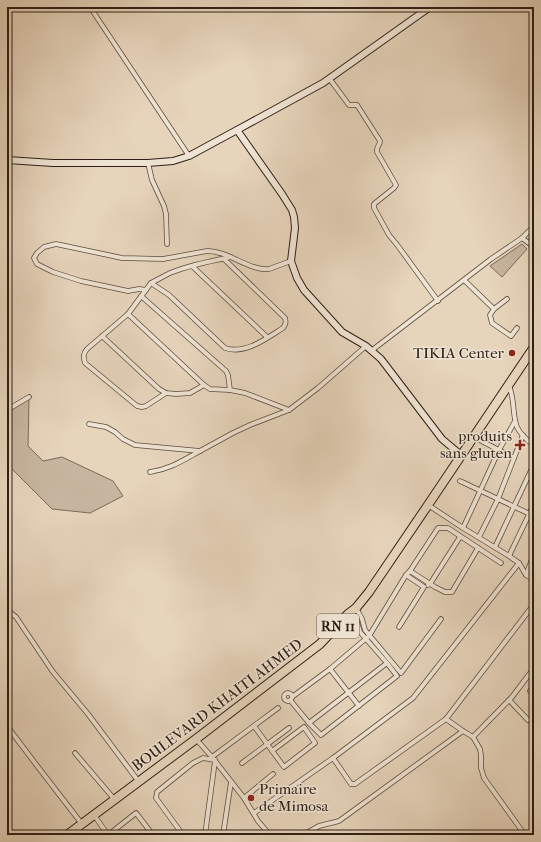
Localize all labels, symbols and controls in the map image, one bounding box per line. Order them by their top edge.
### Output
place label: TIKIA Center [413,344,505,362]
marker: TIKIA Center [507,348,517,358]
place label: produits sans gluten [440,427,512,462]
marker: produits sans gluten [515,440,525,450]
road number: RN 11 [317,614,359,638]
street label: BOULEVARD KHAITI AHMED [128,635,306,775]
place label: Primaire de Mimosa [259,780,330,815]
marker: Primaire de Mimosa [246,793,256,803]

